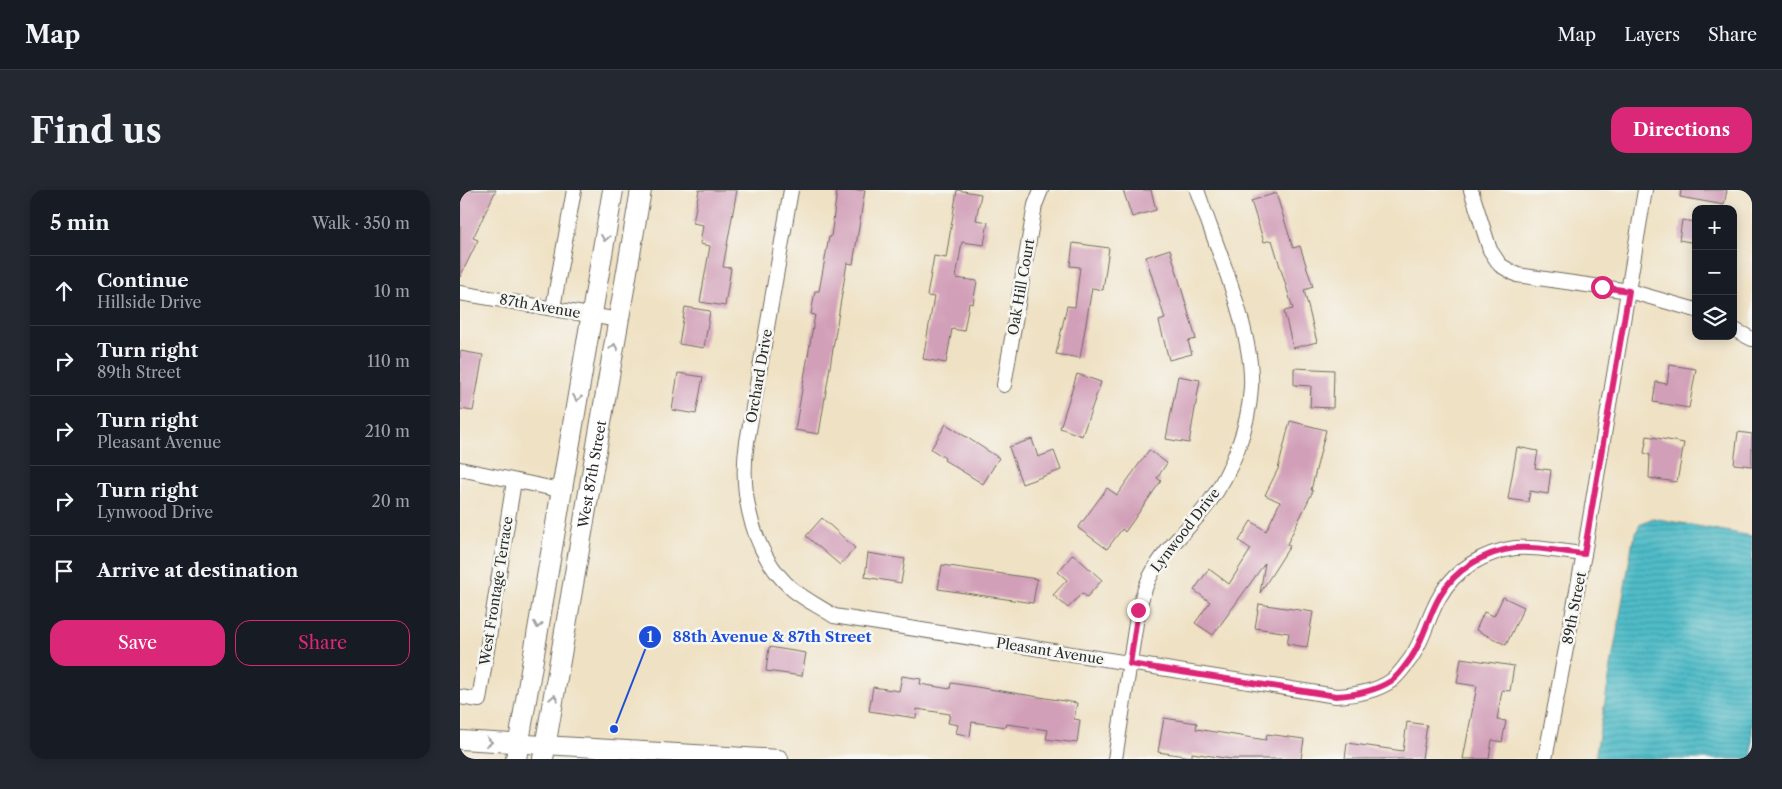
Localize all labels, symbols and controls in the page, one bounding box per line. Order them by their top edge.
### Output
text: Map [25,20,80,49]
text: Map [1558,24,1596,46]
text: Layers [1624,24,1680,46]
text: Share [1708,24,1757,46]
button: Directions [1611,107,1752,153]
text: Find us [30,109,162,152]
map controls [1692,205,1737,340]
button: + [1692,205,1737,250]
text: 5 min [50,210,110,235]
text: Walk · 350 m [312,213,410,233]
one-way arrow [600,234,610,242]
street label: Oak Hill Court [1004,237,1038,337]
button: − [1692,250,1737,295]
text: Continue [97,269,189,292]
route start [1591,276,1614,299]
icon: ahead [50,277,78,305]
text: 10 m [374,281,410,301]
street label: 87th Avenue [498,290,582,322]
text: Hillside Drive [97,292,201,312]
button: layers [1692,295,1737,340]
street label: Orchard Drive [742,327,776,424]
text: Turn right [97,339,198,362]
one-way arrow [609,343,619,352]
icon: right [50,347,78,375]
text: 110 m [367,351,410,371]
text: 89th Street [97,362,181,382]
one-way arrow [572,394,582,402]
text: Turn right [97,409,198,432]
icon: right [50,417,78,445]
street label: West 87th Street [574,419,610,530]
text: 210 m [365,421,410,441]
text: Pleasant Avenue [97,432,221,452]
text: Turn right [97,479,198,502]
street label: Lynwood Drive [1147,484,1223,576]
icon: right [50,487,78,515]
text: 20 m [371,491,410,511]
text: Lynwood Drive [97,502,213,522]
street label: West Frontage Terrace [475,515,517,668]
icon: arrive [50,557,78,585]
text: Arrive at destination [97,559,298,582]
street label: 89th Street [1558,570,1590,646]
route end [1127,599,1150,622]
button: Save [50,620,225,666]
button: Share [235,620,410,666]
one-way arrow [534,620,544,629]
callout: 88th Avenue & 87th Street [638,622,882,652]
text: 1 [647,627,654,646]
text: 88th Avenue & 87th Street [672,627,872,646]
street label: Pleasant Avenue [995,634,1105,668]
one-way arrow [549,693,559,702]
one-way arrow [485,737,493,748]

